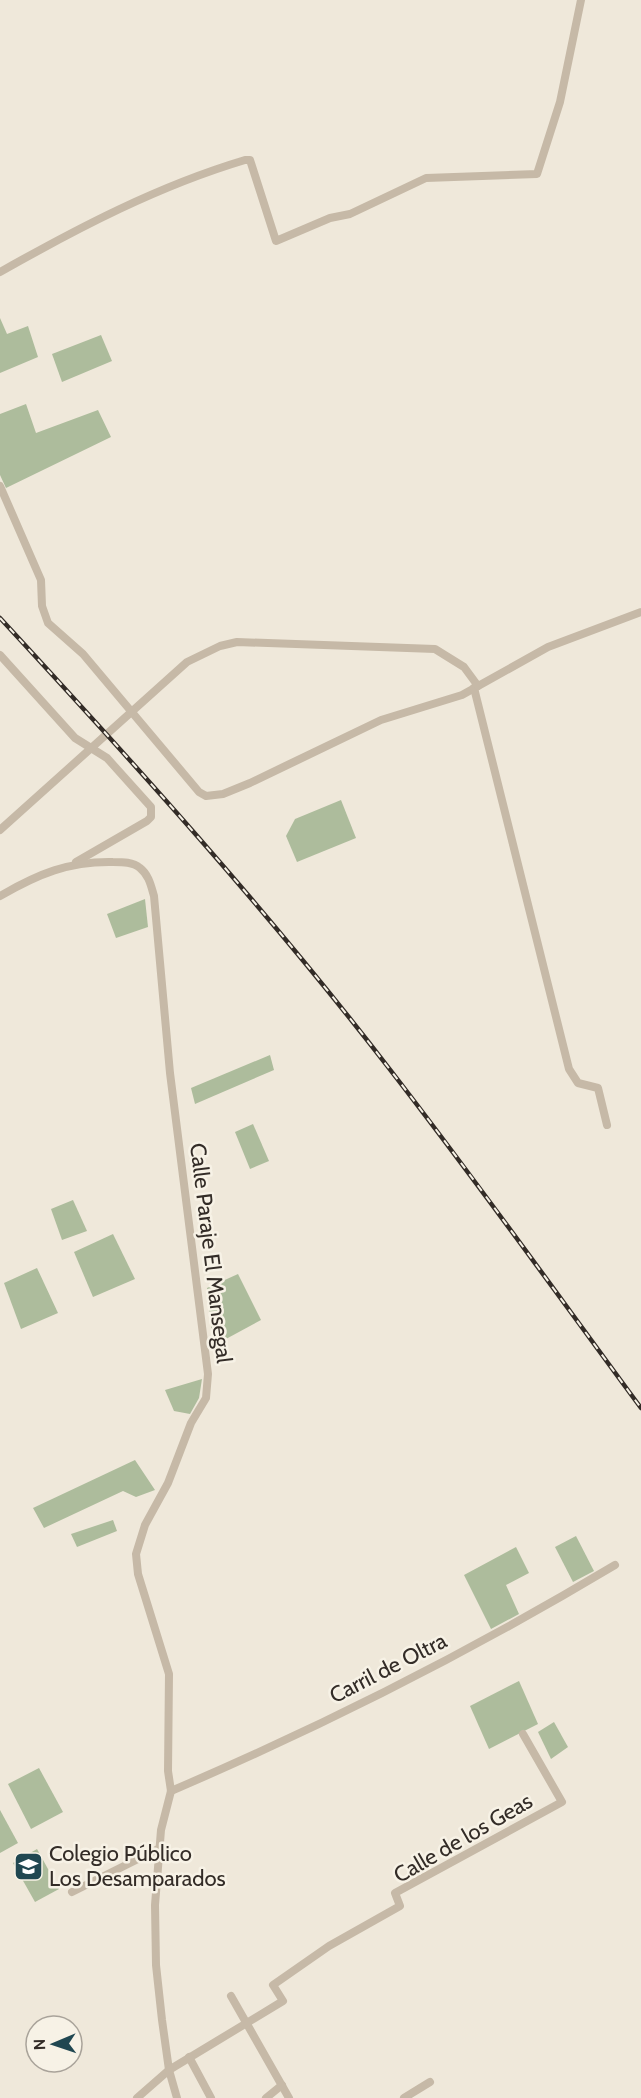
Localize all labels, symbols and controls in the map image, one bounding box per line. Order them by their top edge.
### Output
street label: Calle Paraje El Mansegal [184,1141,238,1365]
street label: Carril de Oltra [325,1627,451,1709]
street label: Calle de los Geas [389,1787,537,1889]
place label: Colegio Público Los Desamparados [49,1840,226,1892]
school or university icon: Colegio Público Los Desamparados [12,1850,44,1882]
north arrow [24,2014,84,2074]
text: N [30,2039,49,2050]

